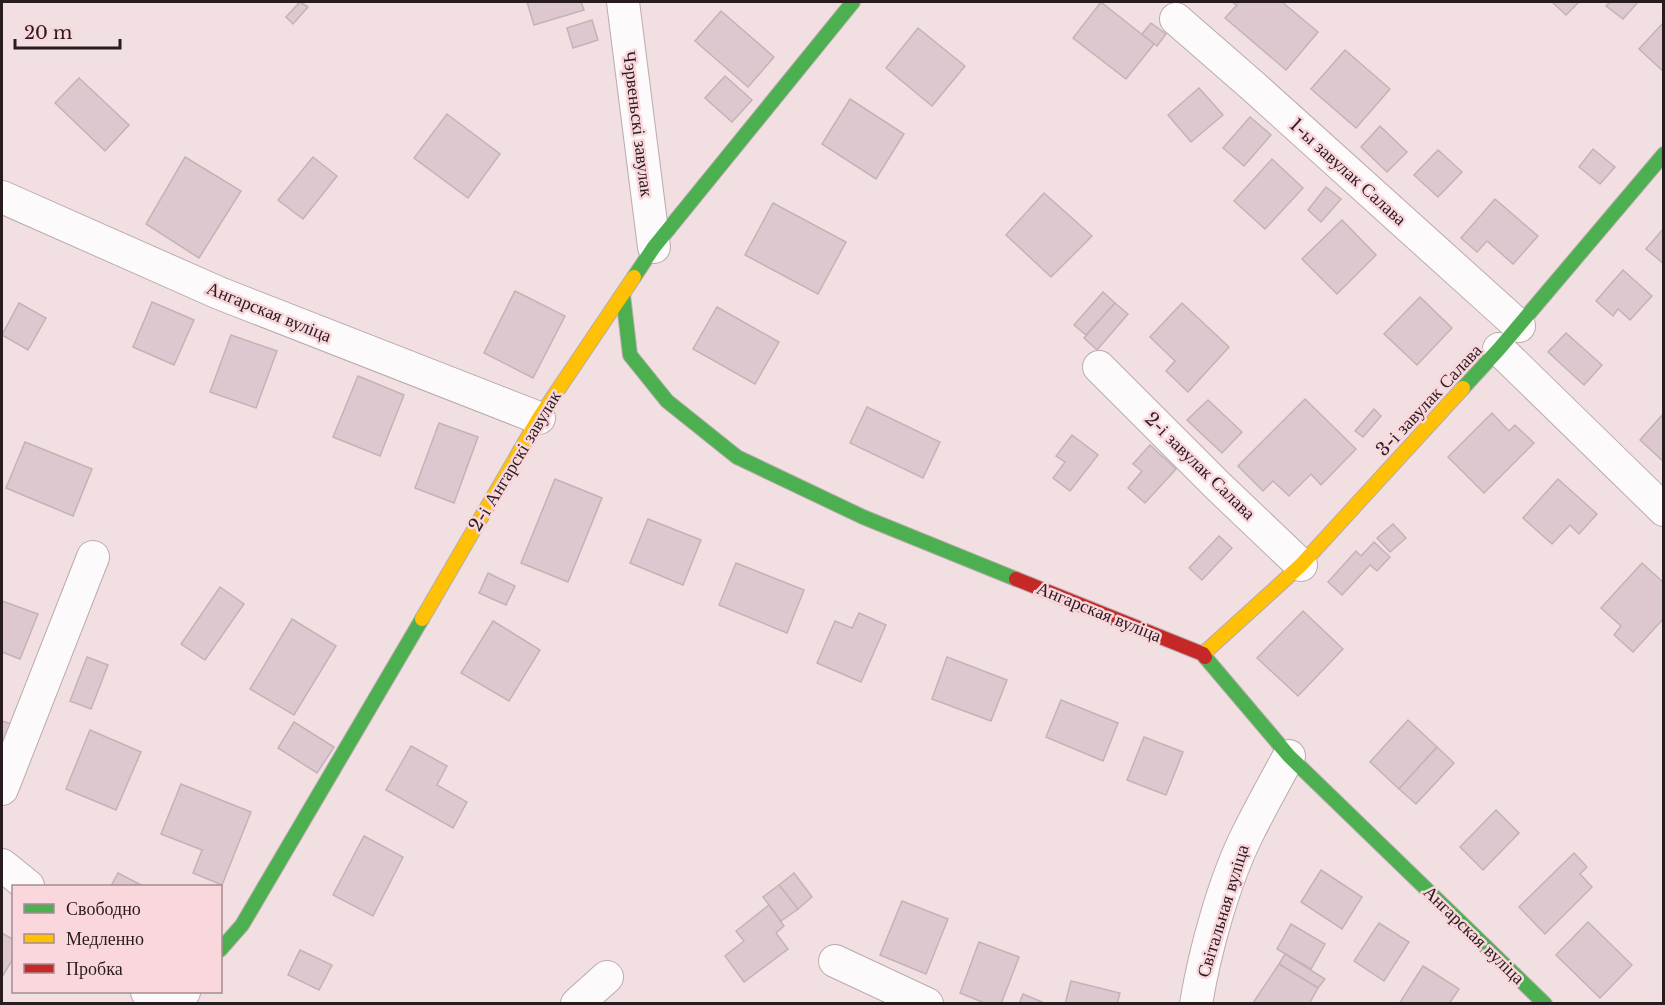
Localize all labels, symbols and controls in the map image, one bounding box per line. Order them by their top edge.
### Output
scale bar [15,12,120,50]
text: 20 m [24,22,72,44]
street label: Чэрвеньскі завулак [618,50,658,198]
street label: 1-ы завулак Салава [1285,114,1411,230]
street label: Ангарская вуліца [203,277,335,347]
street label: 3-і завулак Салава [1371,339,1487,461]
street label: 2-і Ангарскі завулак [464,386,566,535]
street label: 2-і завулак Салава [1140,408,1260,524]
street label: Ангарская вуліца [1033,577,1165,647]
street label: Світальная вуліца [1192,842,1254,980]
street label: Ангарская вуліца [1419,881,1529,989]
legend [12,885,222,993]
text: Свободно [66,898,141,920]
text: Медленно [66,928,144,950]
text: Пробка [66,958,123,980]

